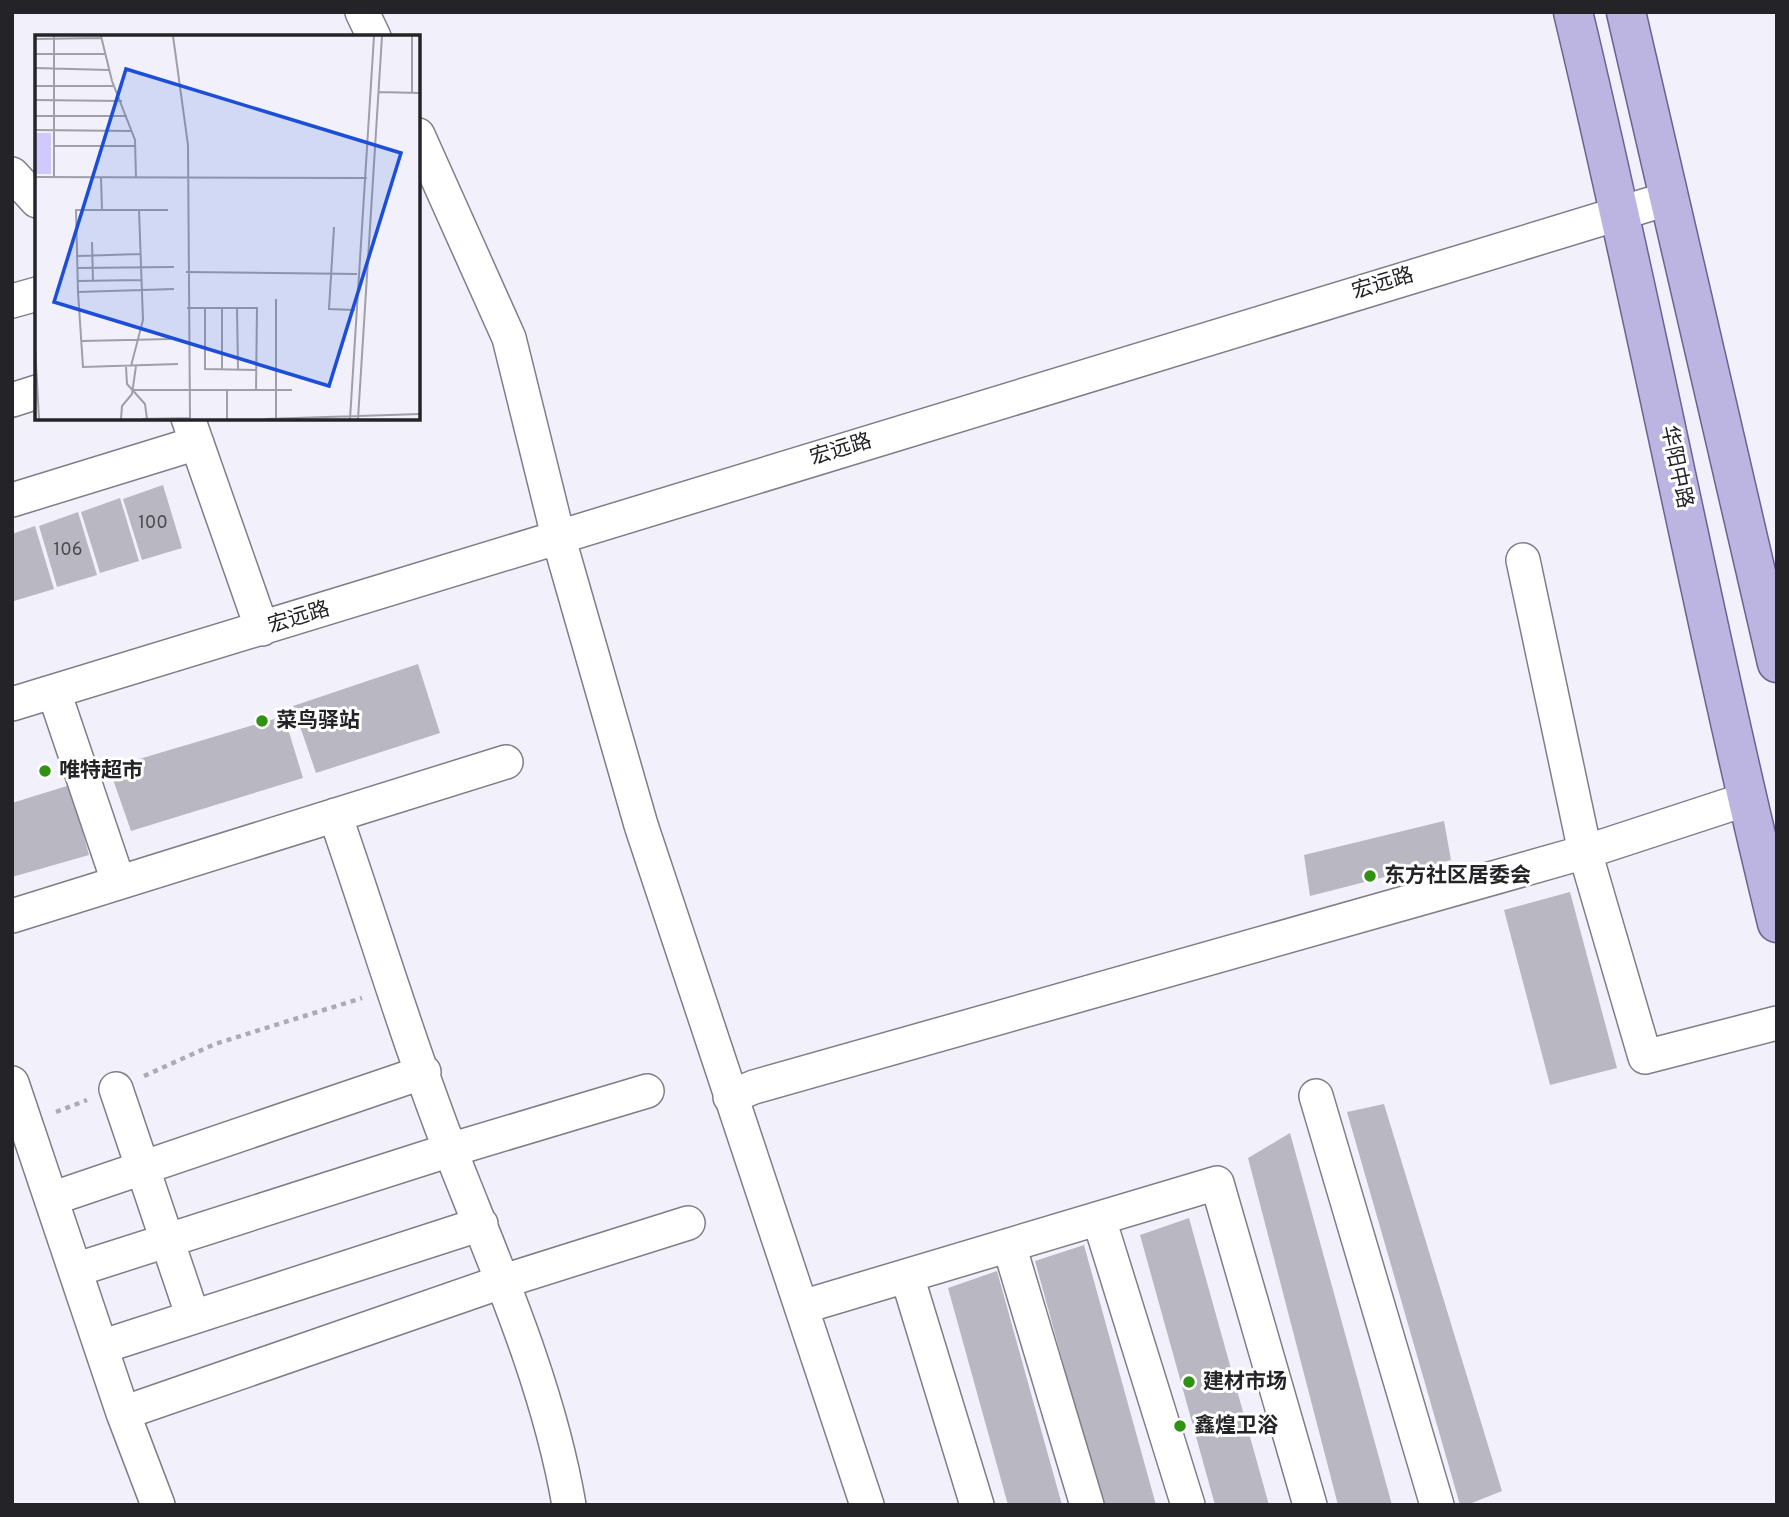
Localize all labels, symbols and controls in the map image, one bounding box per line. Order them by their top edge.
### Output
inset map [35,35,420,420]
street label: 宏远路 [1349,262,1417,306]
street label: 华阳中路 [1654,423,1698,511]
street label: 宏远路 [807,428,875,472]
house number: 100 [138,512,168,535]
house number: 106 [53,539,83,562]
street label: 宏远路 [265,596,333,640]
place label: 菜鸟驿站 [276,708,360,735]
marker: 菜鸟驿站 [254,713,270,729]
place label: 唯特超市 [59,758,143,785]
marker: 唯特超市 [37,763,53,779]
place label: 东方社区居委会 [1384,863,1531,890]
marker: 东方社区居委会 [1362,868,1378,884]
place label: 建材市场 [1203,1369,1287,1396]
marker: 建材市场 [1181,1374,1197,1390]
place label: 鑫煌卫浴 [1194,1413,1278,1440]
marker: 鑫煌卫浴 [1172,1418,1188,1434]

